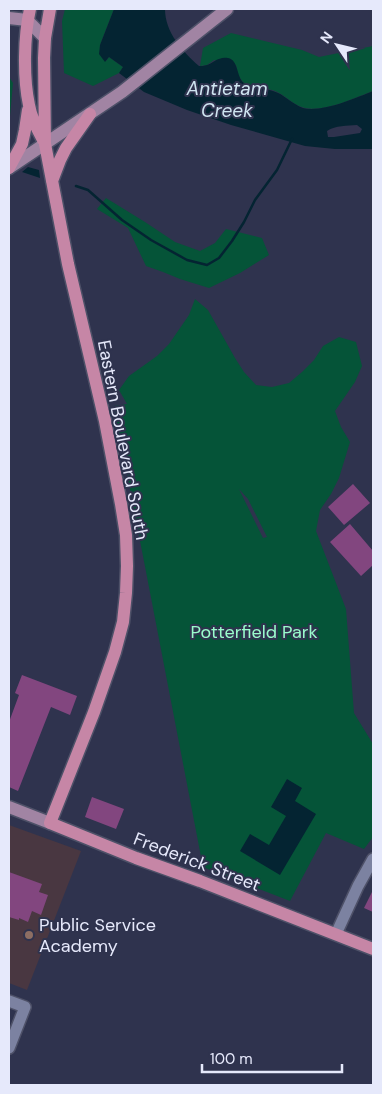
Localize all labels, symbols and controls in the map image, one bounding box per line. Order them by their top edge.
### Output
north arrow [312,20,362,70]
text: N [316,28,337,47]
water label: Antietam Creek [186,76,268,123]
street label: Eastern Boulevard South [92,338,154,542]
park label: Potterfield Park [191,620,317,644]
street label: Frederick Street [130,827,264,897]
place label: Public Service Academy [39,913,156,958]
marker: Public Service Academy [23,929,35,941]
scale bar [202,1042,342,1074]
text: 100 m [210,1049,253,1069]

